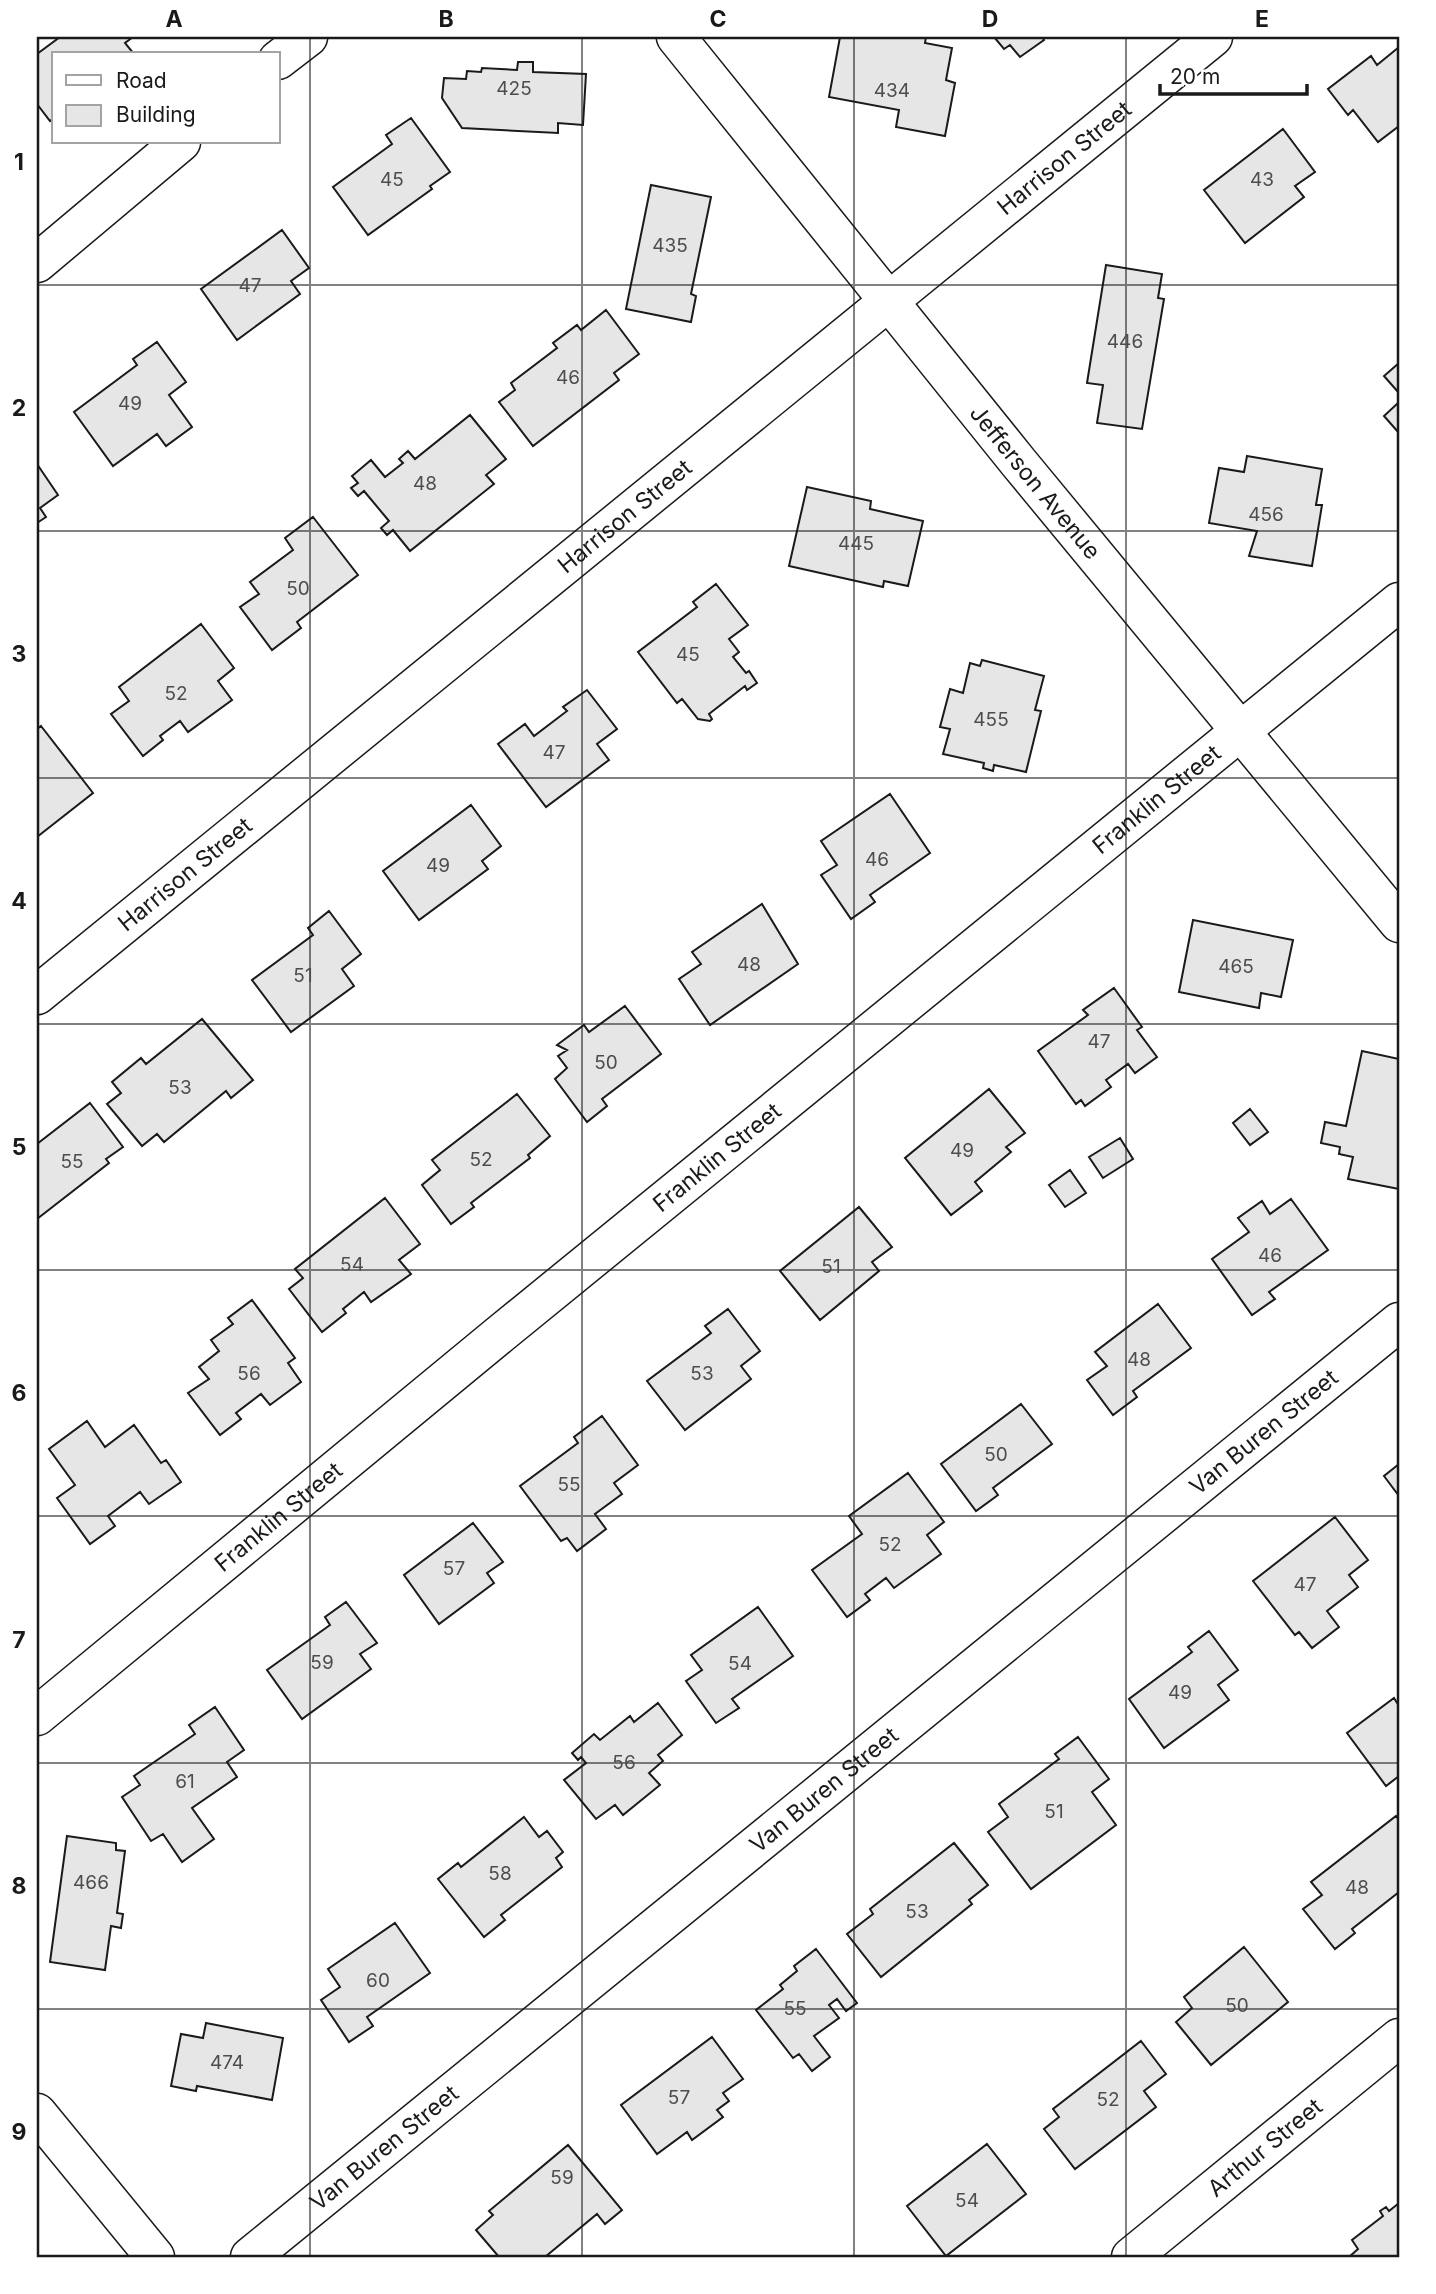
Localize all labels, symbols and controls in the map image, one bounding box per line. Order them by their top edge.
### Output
text: A [165,5,183,33]
text: B [438,5,454,33]
text: C [709,5,727,33]
text: D [982,5,998,33]
text: E [1255,5,1269,33]
legend [52,52,280,144]
scale bar [1160,52,1306,96]
text: 20 m [1170,64,1220,89]
text: Road [116,68,167,93]
house number: 425 [496,77,532,100]
house number: 434 [874,79,910,102]
street label: Harrison Street [992,95,1137,221]
text: Building [116,102,196,127]
text: 1 [14,148,24,176]
house number: 45 [380,168,404,191]
house number: 43 [1250,168,1274,191]
house number: 435 [652,234,688,257]
house number: 47 [238,274,262,297]
house number: 446 [1107,330,1143,353]
house number: 46 [556,366,580,389]
house number: 49 [118,392,142,415]
text: 2 [12,394,26,422]
street label: Jefferson Avenue [964,399,1107,565]
street label: Harrison Street [552,453,698,579]
house number: 48 [413,472,437,495]
house number: 456 [1248,503,1284,526]
house number: 445 [838,532,874,555]
house number: 50 [286,577,310,600]
text: 3 [12,640,26,668]
house number: 45 [676,643,700,666]
house number: 52 [164,682,188,705]
house number: 455 [973,708,1009,731]
street label: Franklin Street [1087,739,1227,860]
house number: 47 [542,741,566,764]
street label: Harrison Street [112,811,258,937]
house number: 46 [865,848,889,871]
house number: 49 [426,854,450,877]
text: 4 [11,887,27,915]
house number: 48 [737,953,761,976]
house number: 465 [1218,955,1254,978]
house number: 51 [293,964,313,987]
house number: 47 [1087,1030,1111,1053]
house number: 50 [594,1051,618,1074]
house number: 53 [168,1076,192,1099]
street label: Franklin Street [647,1097,787,1218]
text: 5 [12,1133,26,1161]
house number: 49 [950,1139,974,1162]
house number: 52 [469,1148,493,1171]
house number: 55 [60,1150,84,1173]
house number: 46 [1258,1244,1282,1267]
house number: 54 [340,1253,364,1276]
house number: 51 [821,1255,841,1278]
house number: 48 [1127,1348,1151,1371]
house number: 56 [237,1362,261,1385]
house number: 53 [690,1362,714,1385]
street label: Van Buren Street [1184,1363,1344,1501]
text: 6 [12,1379,26,1407]
house number: 50 [984,1443,1008,1466]
street label: Franklin Street [209,1456,348,1578]
house number: 55 [557,1473,581,1496]
house number: 52 [878,1533,902,1556]
house number: 57 [443,1557,465,1580]
house number: 47 [1293,1573,1317,1596]
text: 7 [12,1626,26,1654]
house number: 59 [310,1651,334,1674]
house number: 54 [728,1652,752,1675]
house number: 49 [1168,1681,1192,1704]
street label: Van Buren Street [744,1721,904,1859]
house number: 56 [612,1751,636,1774]
house number: 61 [175,1770,195,1793]
house number: 51 [1044,1800,1064,1823]
house number: 58 [488,1862,512,1885]
house number: 466 [73,1871,109,1894]
text: 8 [12,1872,26,1900]
house number: 48 [1345,1876,1369,1899]
house number: 53 [905,1900,929,1923]
house number: 60 [366,1969,390,1992]
house number: 50 [1225,1994,1249,2017]
house number: 55 [783,1997,807,2020]
house number: 474 [210,2051,244,2074]
street label: Van Buren Street [304,2079,464,2216]
house number: 57 [668,2086,690,2109]
house number: 52 [1096,2088,1120,2111]
street label: Arthur Street [1202,2092,1328,2203]
text: 9 [12,2118,26,2146]
house number: 59 [550,2166,574,2189]
house number: 54 [955,2189,979,2212]

